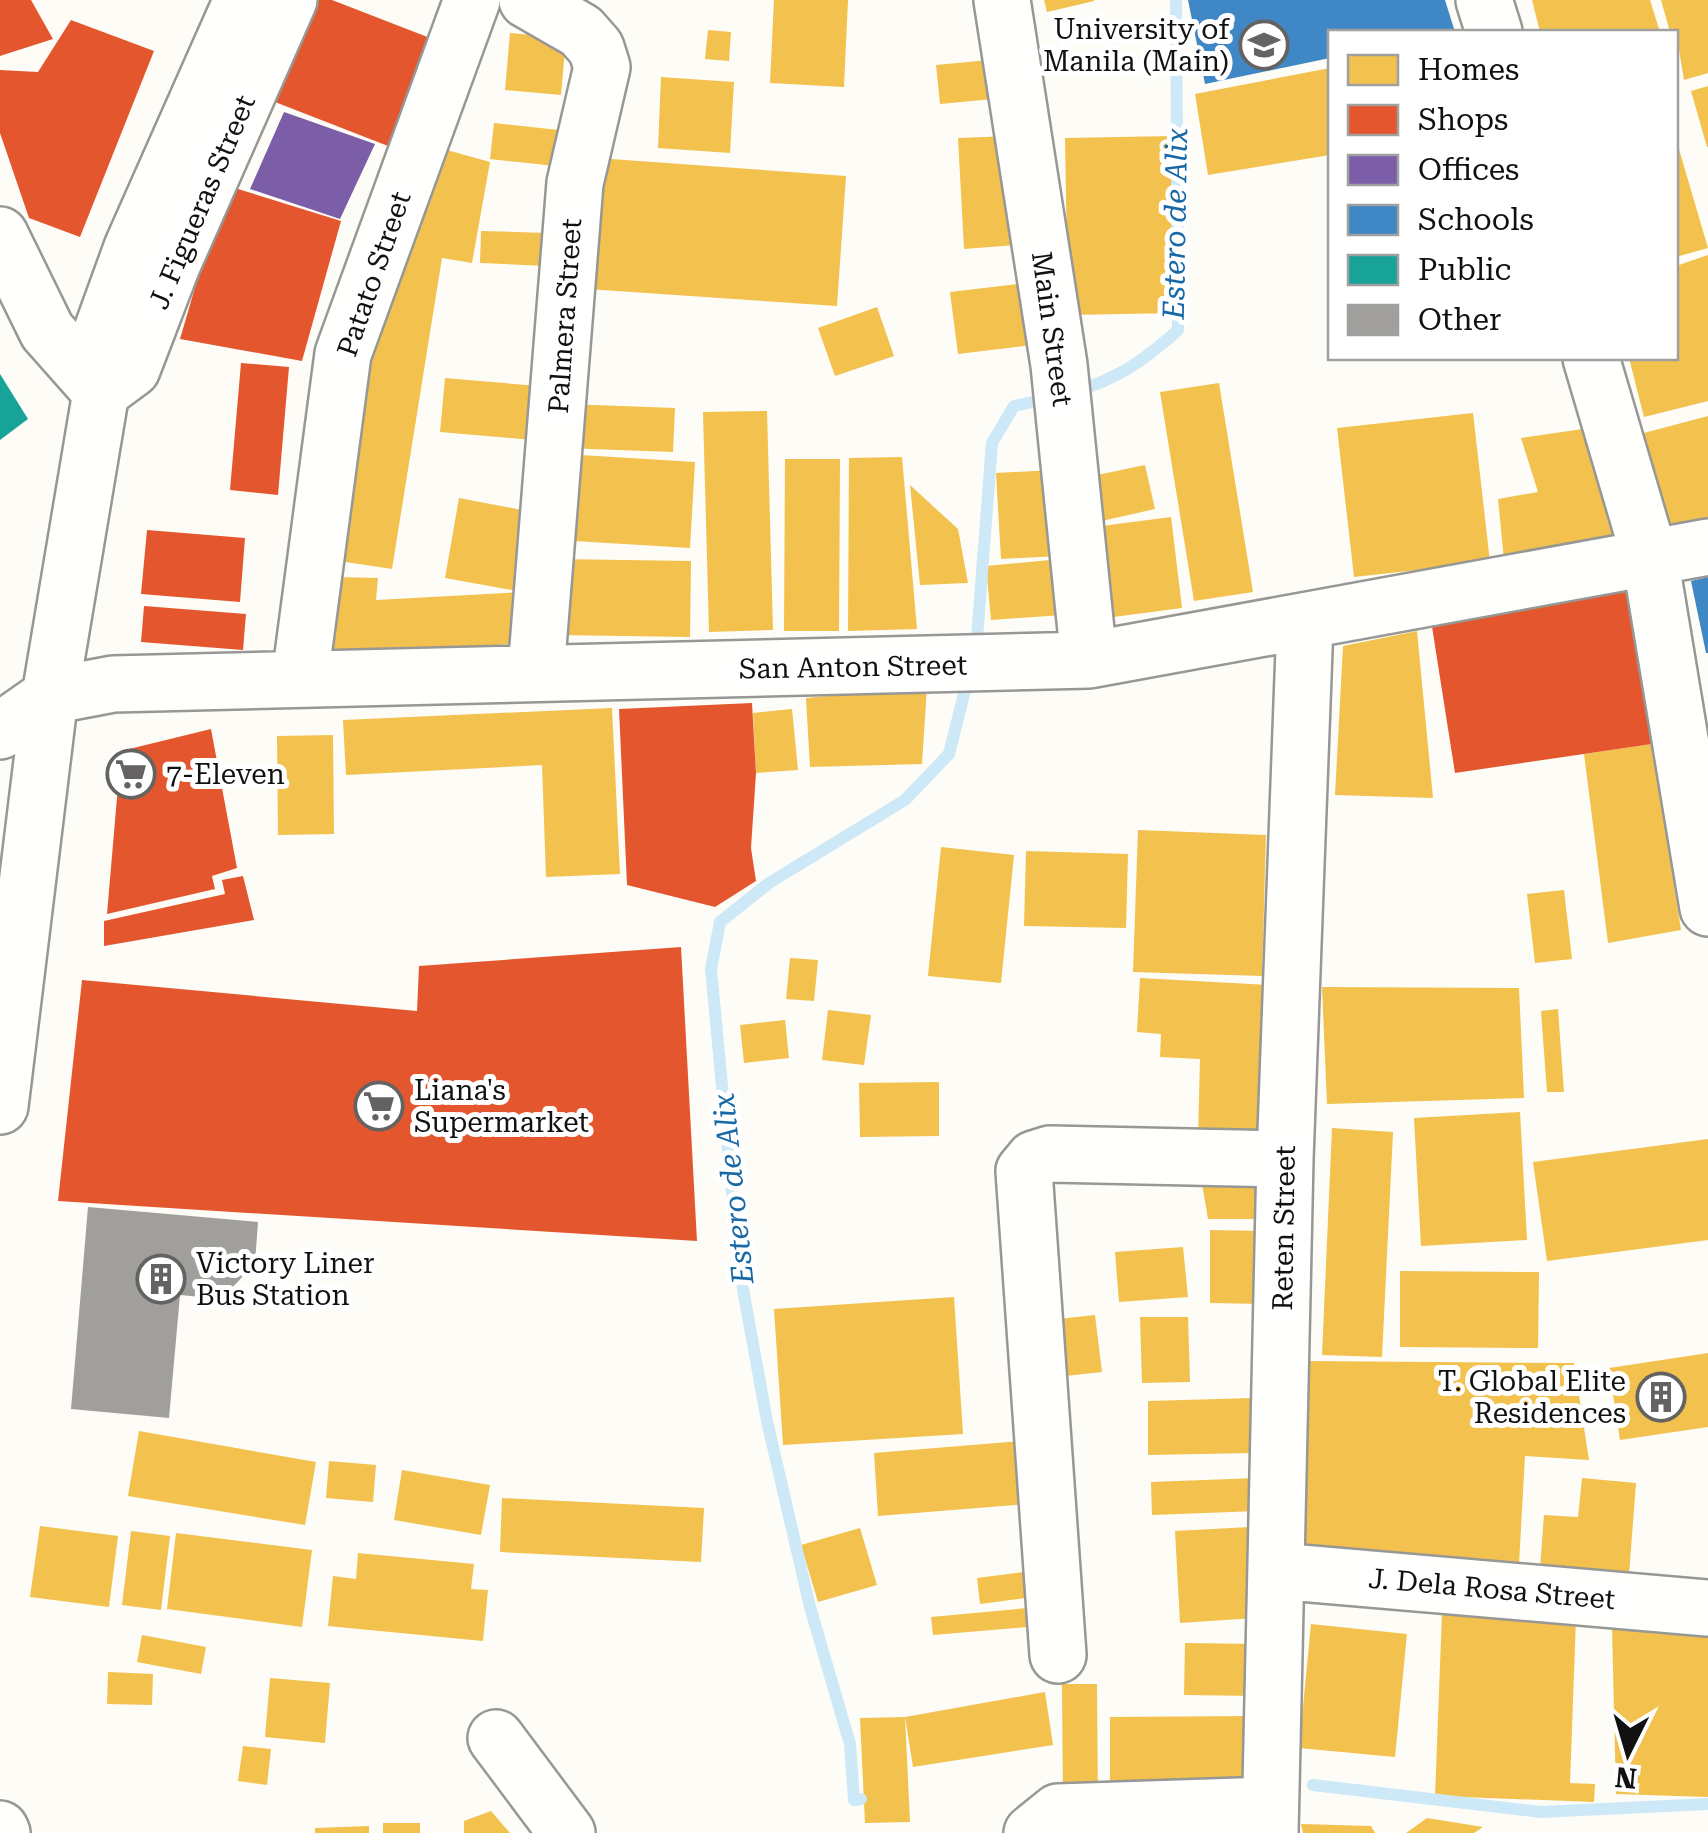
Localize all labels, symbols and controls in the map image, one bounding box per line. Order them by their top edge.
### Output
place label: University of Manila (Main) [1043,13,1230,78]
school or university icon: University of Manila (Main) [1238,19,1290,71]
legend [1328,30,1678,360]
text: Homes [1418,52,1519,87]
street label: J. Figueras Street [142,90,262,314]
text: Shops [1418,102,1508,137]
water label: Estero de Alix [1156,128,1194,321]
text: Offices [1418,152,1519,187]
street label: Patato Street [330,187,418,361]
text: Schools [1418,202,1534,237]
street label: Palmera Street [542,217,588,415]
street label: Main Street [1025,249,1079,409]
text: Public [1418,252,1511,287]
text: Other [1418,302,1501,337]
street label: San Anton Street [739,649,967,685]
supermarket icon: 7-Eleven [105,748,157,800]
place label: 7-Eleven [166,758,285,791]
place label: Liana's Supermarket [414,1074,589,1139]
supermarket icon: Liana's Supermarket [353,1080,405,1132]
water label: Estero de Alix [706,1092,761,1287]
street label: Reten Street [1266,1145,1302,1311]
place label: Victory Liner Bus Station [196,1247,374,1312]
building icon: Victory Liner Bus Station [135,1253,187,1305]
place label: T. Global Elite Residences [1438,1365,1626,1430]
building icon: T. Global Elite Residences [1635,1371,1687,1423]
street label: J. Dela Rosa Street [1367,1562,1617,1616]
north arrow [1578,1703,1678,1803]
text: N [1614,1760,1638,1795]

